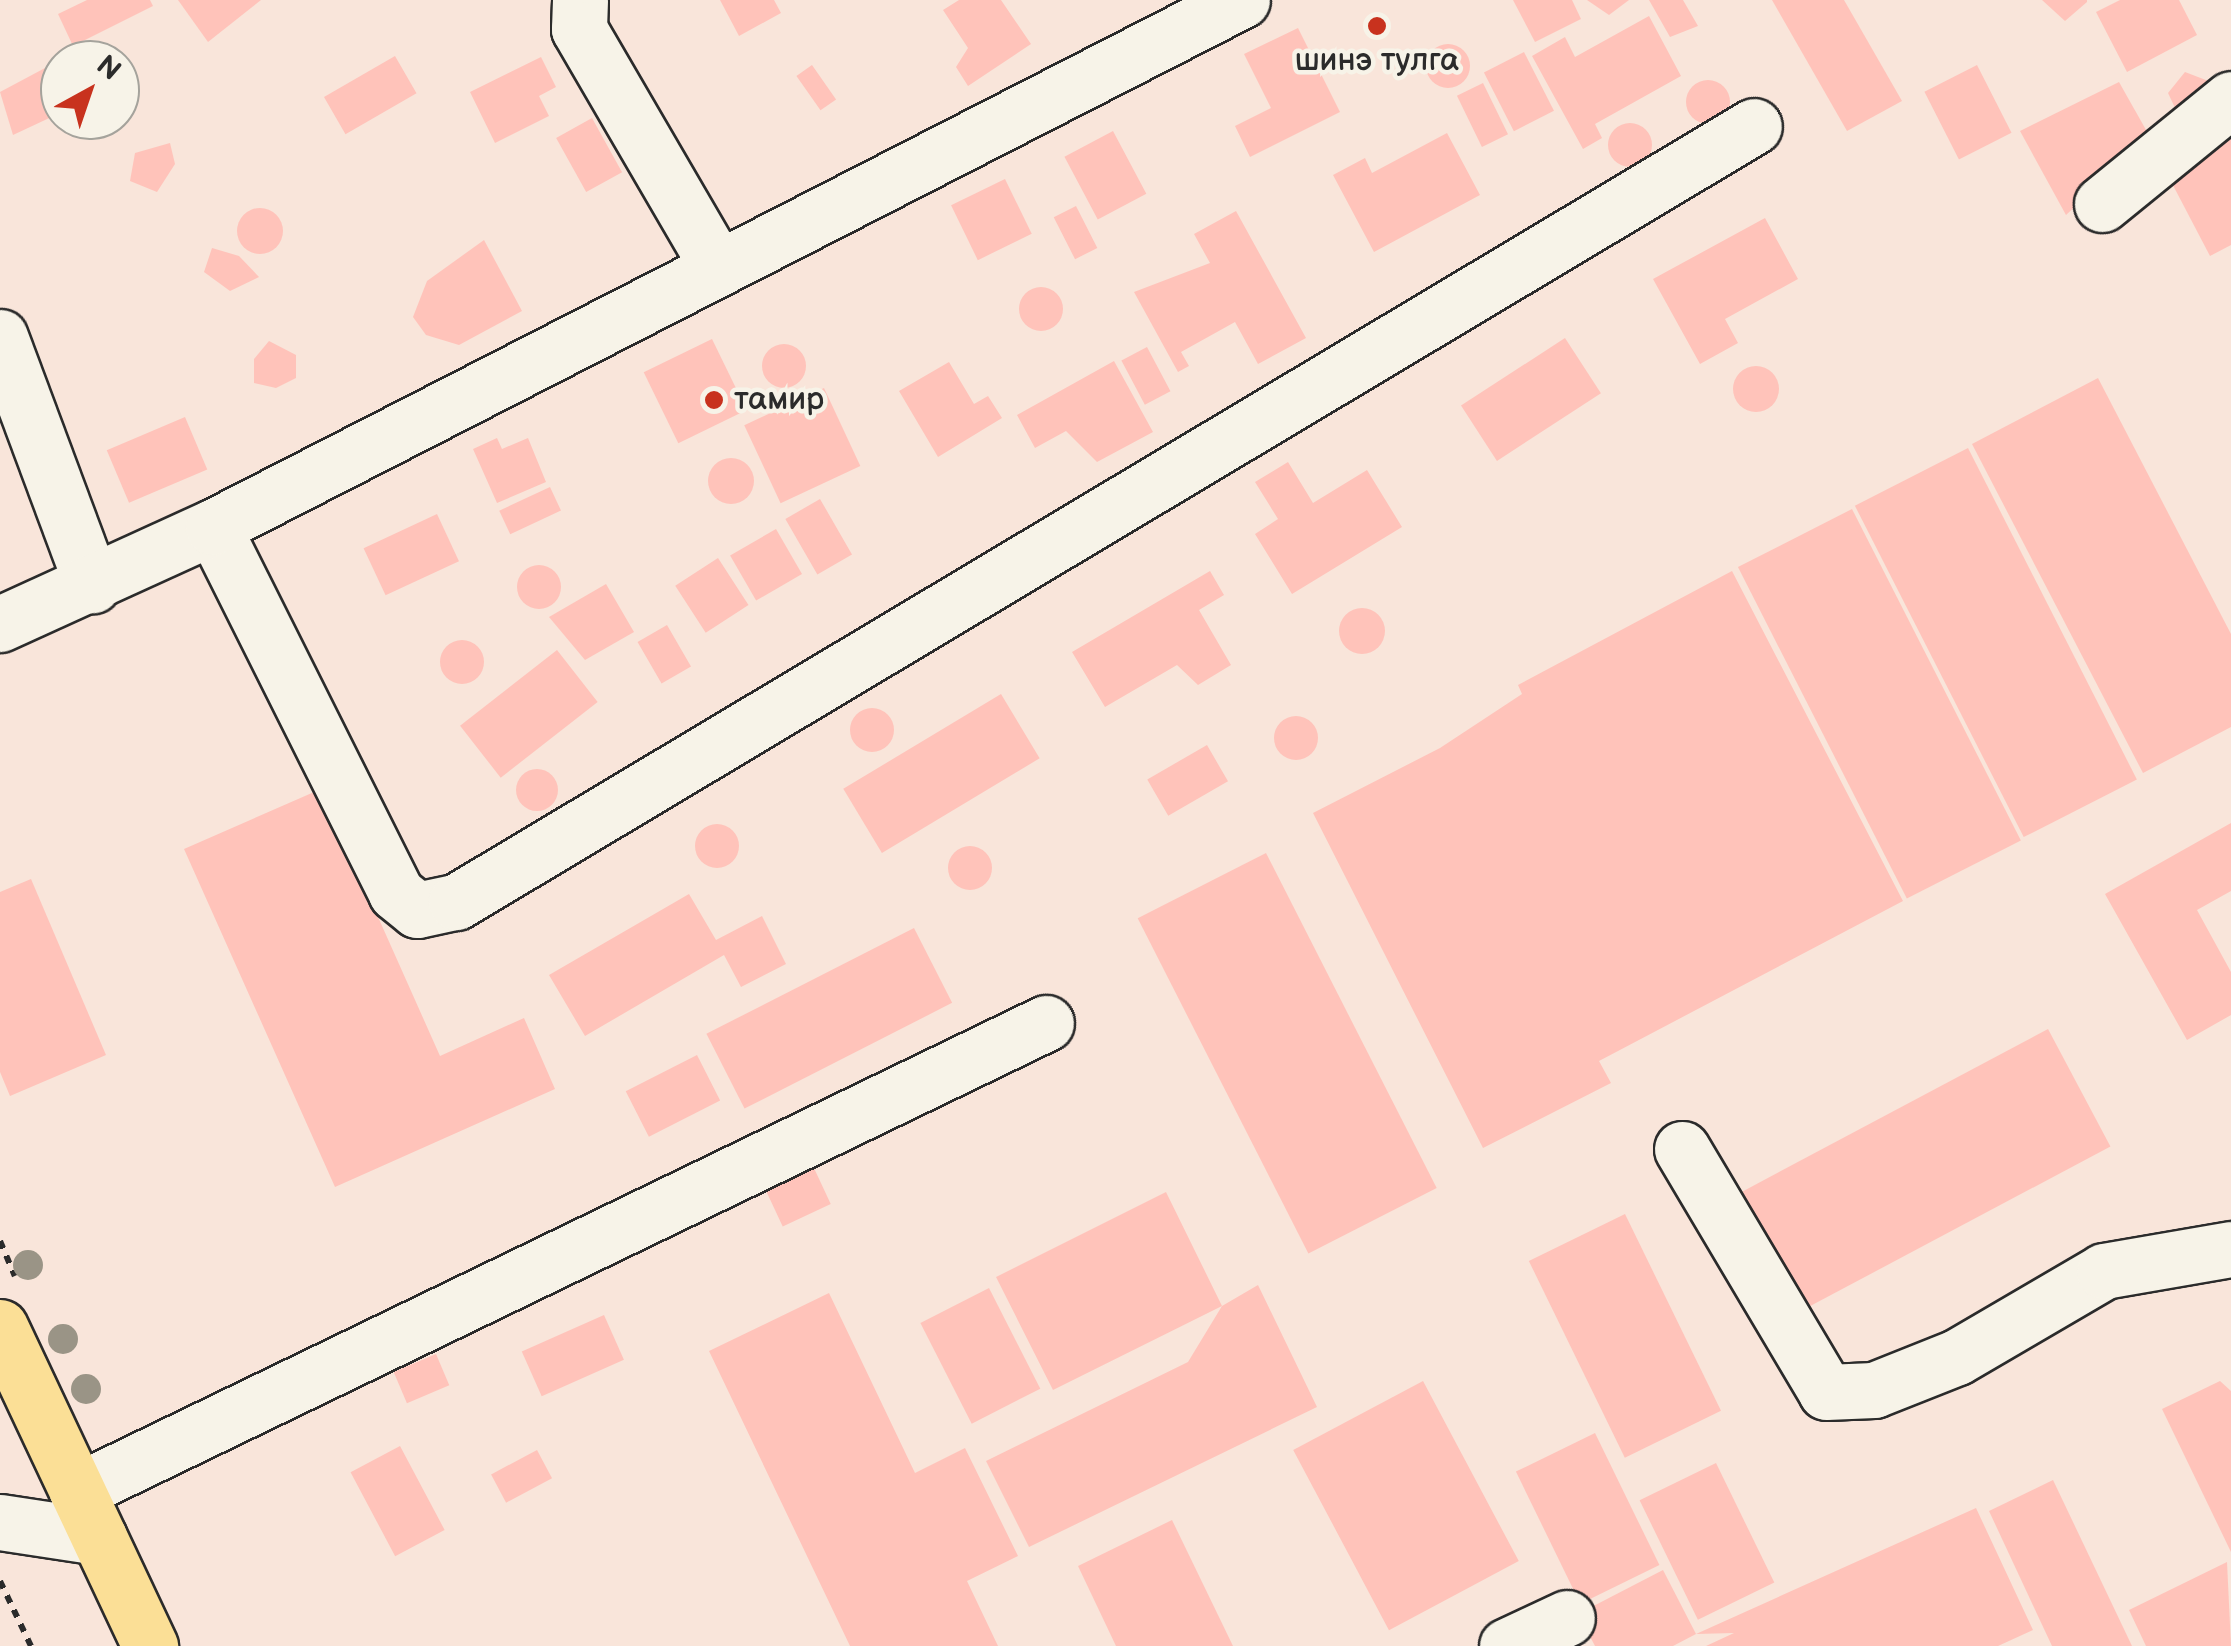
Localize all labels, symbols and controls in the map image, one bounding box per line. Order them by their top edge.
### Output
marker: шинэ тулга [1366,15,1388,37]
north arrow [40,40,140,140]
place label: шинэ тулга [1295,42,1459,80]
text: N [90,49,127,88]
place label: тамир [734,381,824,419]
marker: тамир [703,389,725,411]

